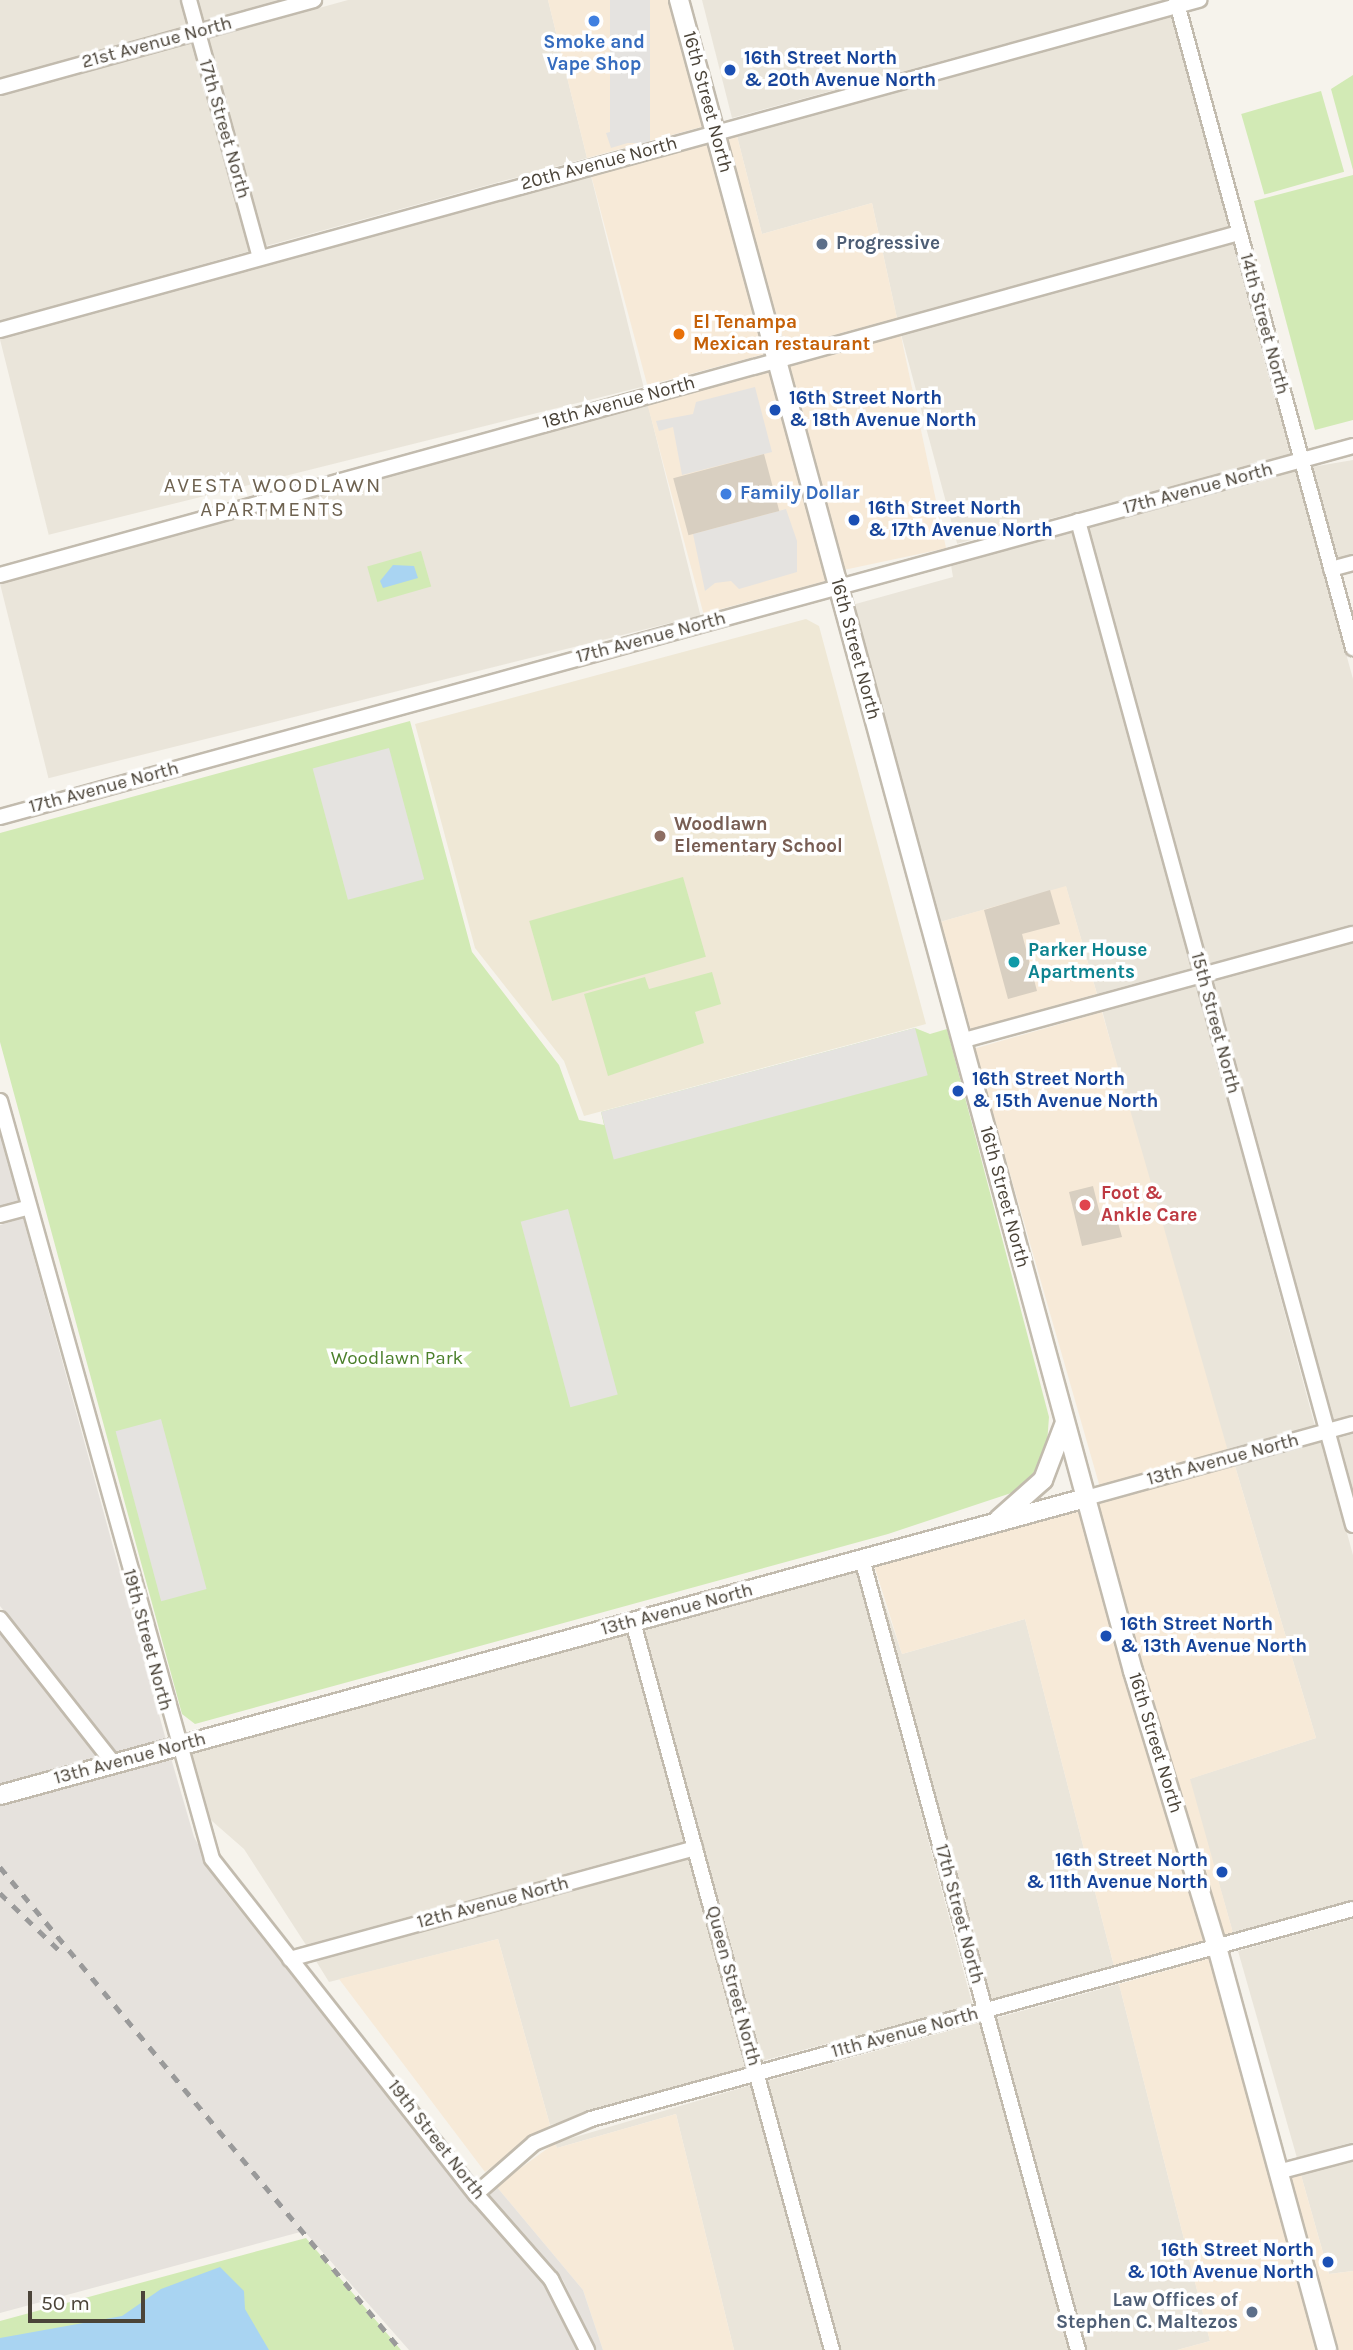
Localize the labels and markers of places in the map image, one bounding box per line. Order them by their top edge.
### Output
marker: Smoke and Vape Shop [586,13,602,29]
place label: Smoke and Vape Shop [543,32,645,76]
place label: 16th Street North & 20th Avenue North [744,48,936,92]
marker: 16th Street North & 20th Avenue North [722,62,738,78]
place label: Progressive [836,233,940,255]
marker: Progressive [814,236,830,252]
place label: El Tenampa Mexican restaurant [693,312,870,356]
marker: El Tenampa Mexican restaurant [671,326,687,342]
place label: 16th Street North & 18th Avenue North [789,388,977,432]
marker: 16th Street North & 18th Avenue North [767,402,783,418]
place label: Family Dollar [740,483,859,505]
marker: Family Dollar [718,486,734,502]
place label: 16th Street North & 17th Avenue North [868,498,1053,542]
marker: 16th Street North & 17th Avenue North [846,512,862,528]
place label: Woodlawn Elementary School [674,814,843,858]
marker: Woodlawn Elementary School [652,828,668,844]
place label: Parker House Apartments [1028,940,1147,984]
marker: Parker House Apartments [1006,954,1022,970]
place label: 16th Street North & 15th Avenue North [972,1069,1158,1113]
marker: 16th Street North & 15th Avenue North [950,1083,966,1099]
place label: Foot & Ankle Care [1101,1183,1197,1227]
marker: Foot & Ankle Care [1075,1195,1095,1215]
place label: 16th Street North & 13th Avenue North [1120,1614,1307,1658]
marker: 16th Street North & 13th Avenue North [1098,1628,1114,1644]
place label: 16th Street North & 11th Avenue North [1026,1850,1208,1894]
marker: 16th Street North & 11th Avenue North [1214,1864,1230,1880]
place label: 16th Street North & 10th Avenue North [1127,2240,1314,2284]
marker: 16th Street North & 10th Avenue North [1320,2254,1336,2270]
place label: Law Offices of Stephen C. Maltezos [1056,2290,1238,2334]
marker: Law Offices of Stephen C. Maltezos [1244,2304,1260,2320]

